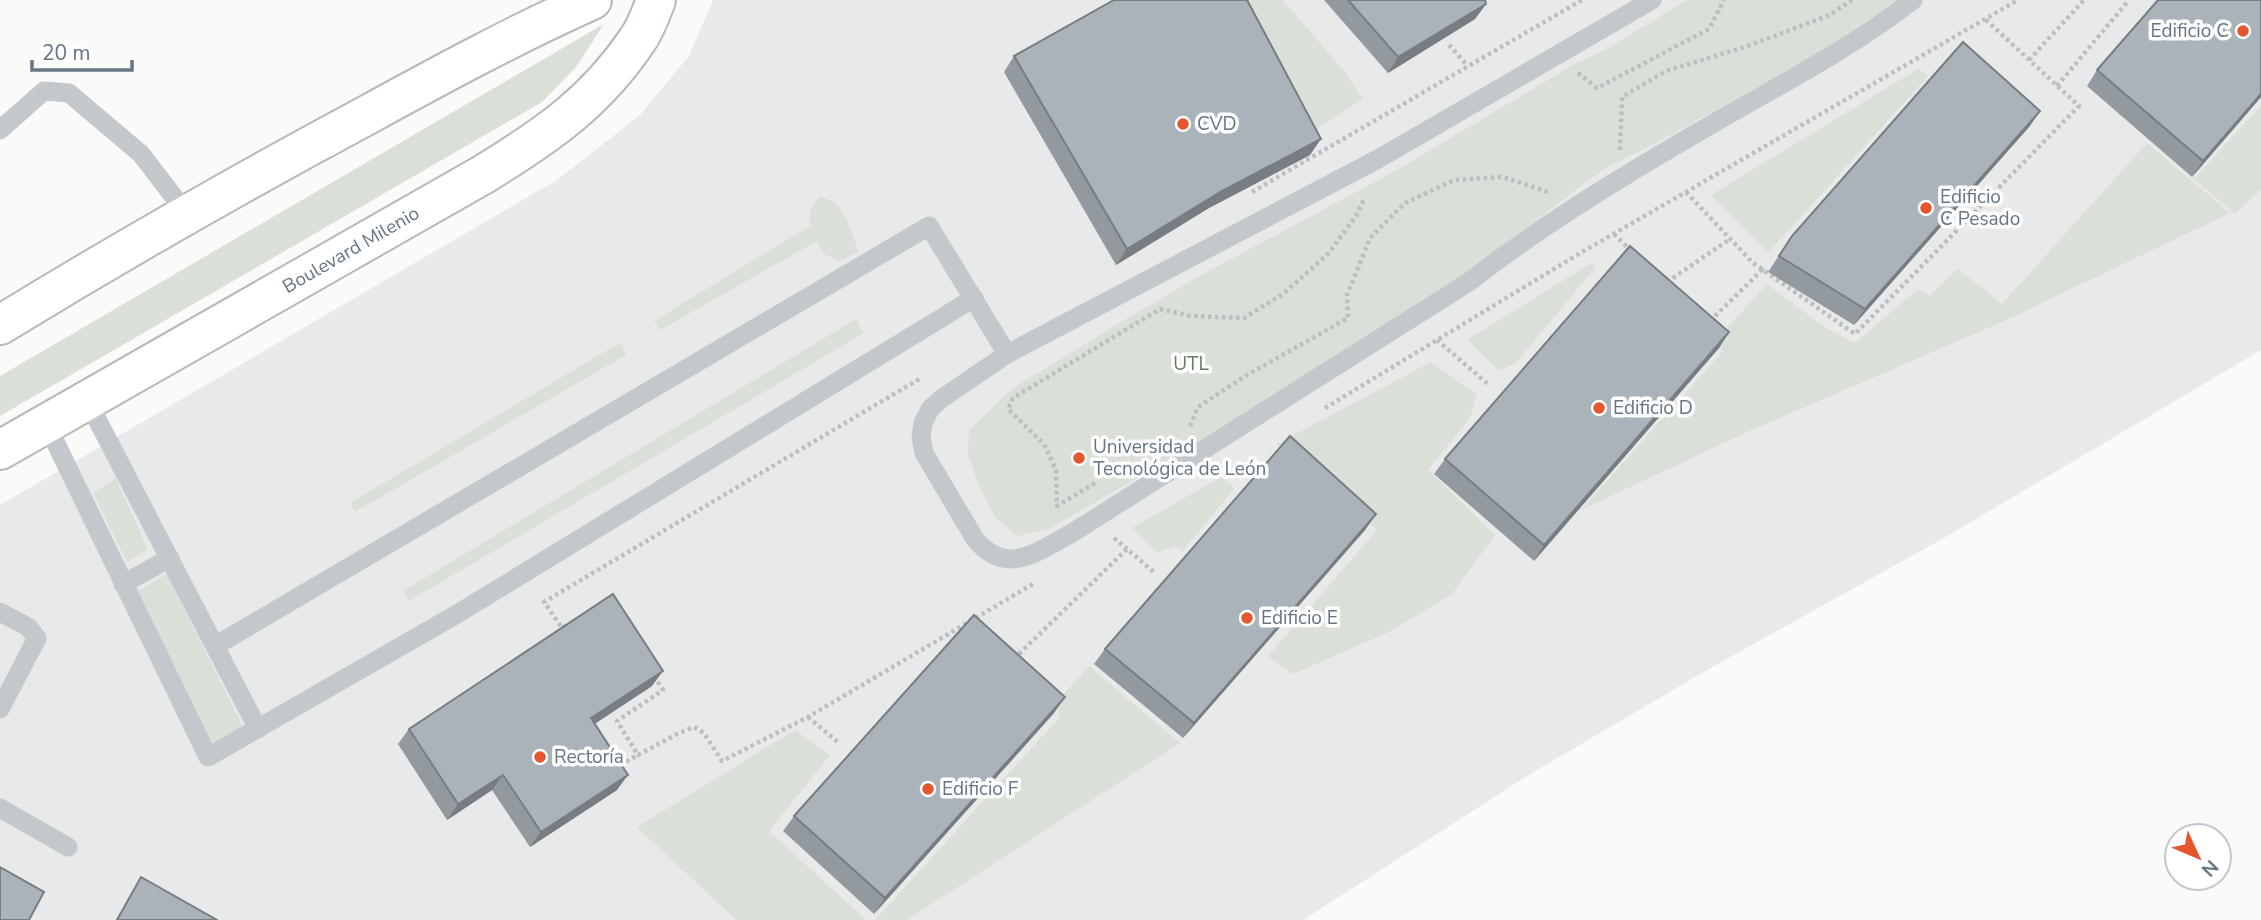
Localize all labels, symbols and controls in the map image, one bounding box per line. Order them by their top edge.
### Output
place label: Edificio C [2150,18,2229,44]
marker: Edificio C [2235,23,2251,39]
scale bar [32,28,131,72]
text: 20 m [42,39,91,67]
place label: CVD [1197,111,1237,137]
marker: CVD [1175,116,1191,132]
place label: Edificio C Pesado [1940,184,2020,232]
street label: Boulevard Milenio [278,200,424,300]
marker: Edificio C Pesado [1918,200,1934,216]
park label: UTL [1173,351,1209,377]
place label: Edificio D [1613,395,1693,421]
marker: Edificio D [1591,400,1607,416]
place label: Universidad Tecnológica de León [1093,434,1266,482]
marker: Universidad Tecnológica de León [1071,450,1087,466]
place label: Edificio E [1261,605,1338,631]
marker: Edificio E [1239,610,1255,626]
place label: Rectoría [554,744,624,770]
marker: Rectoría [532,749,548,765]
place label: Edificio F [942,776,1018,802]
marker: Edificio F [920,781,936,797]
north arrow [2163,822,2233,892]
text: N [2195,854,2224,882]

